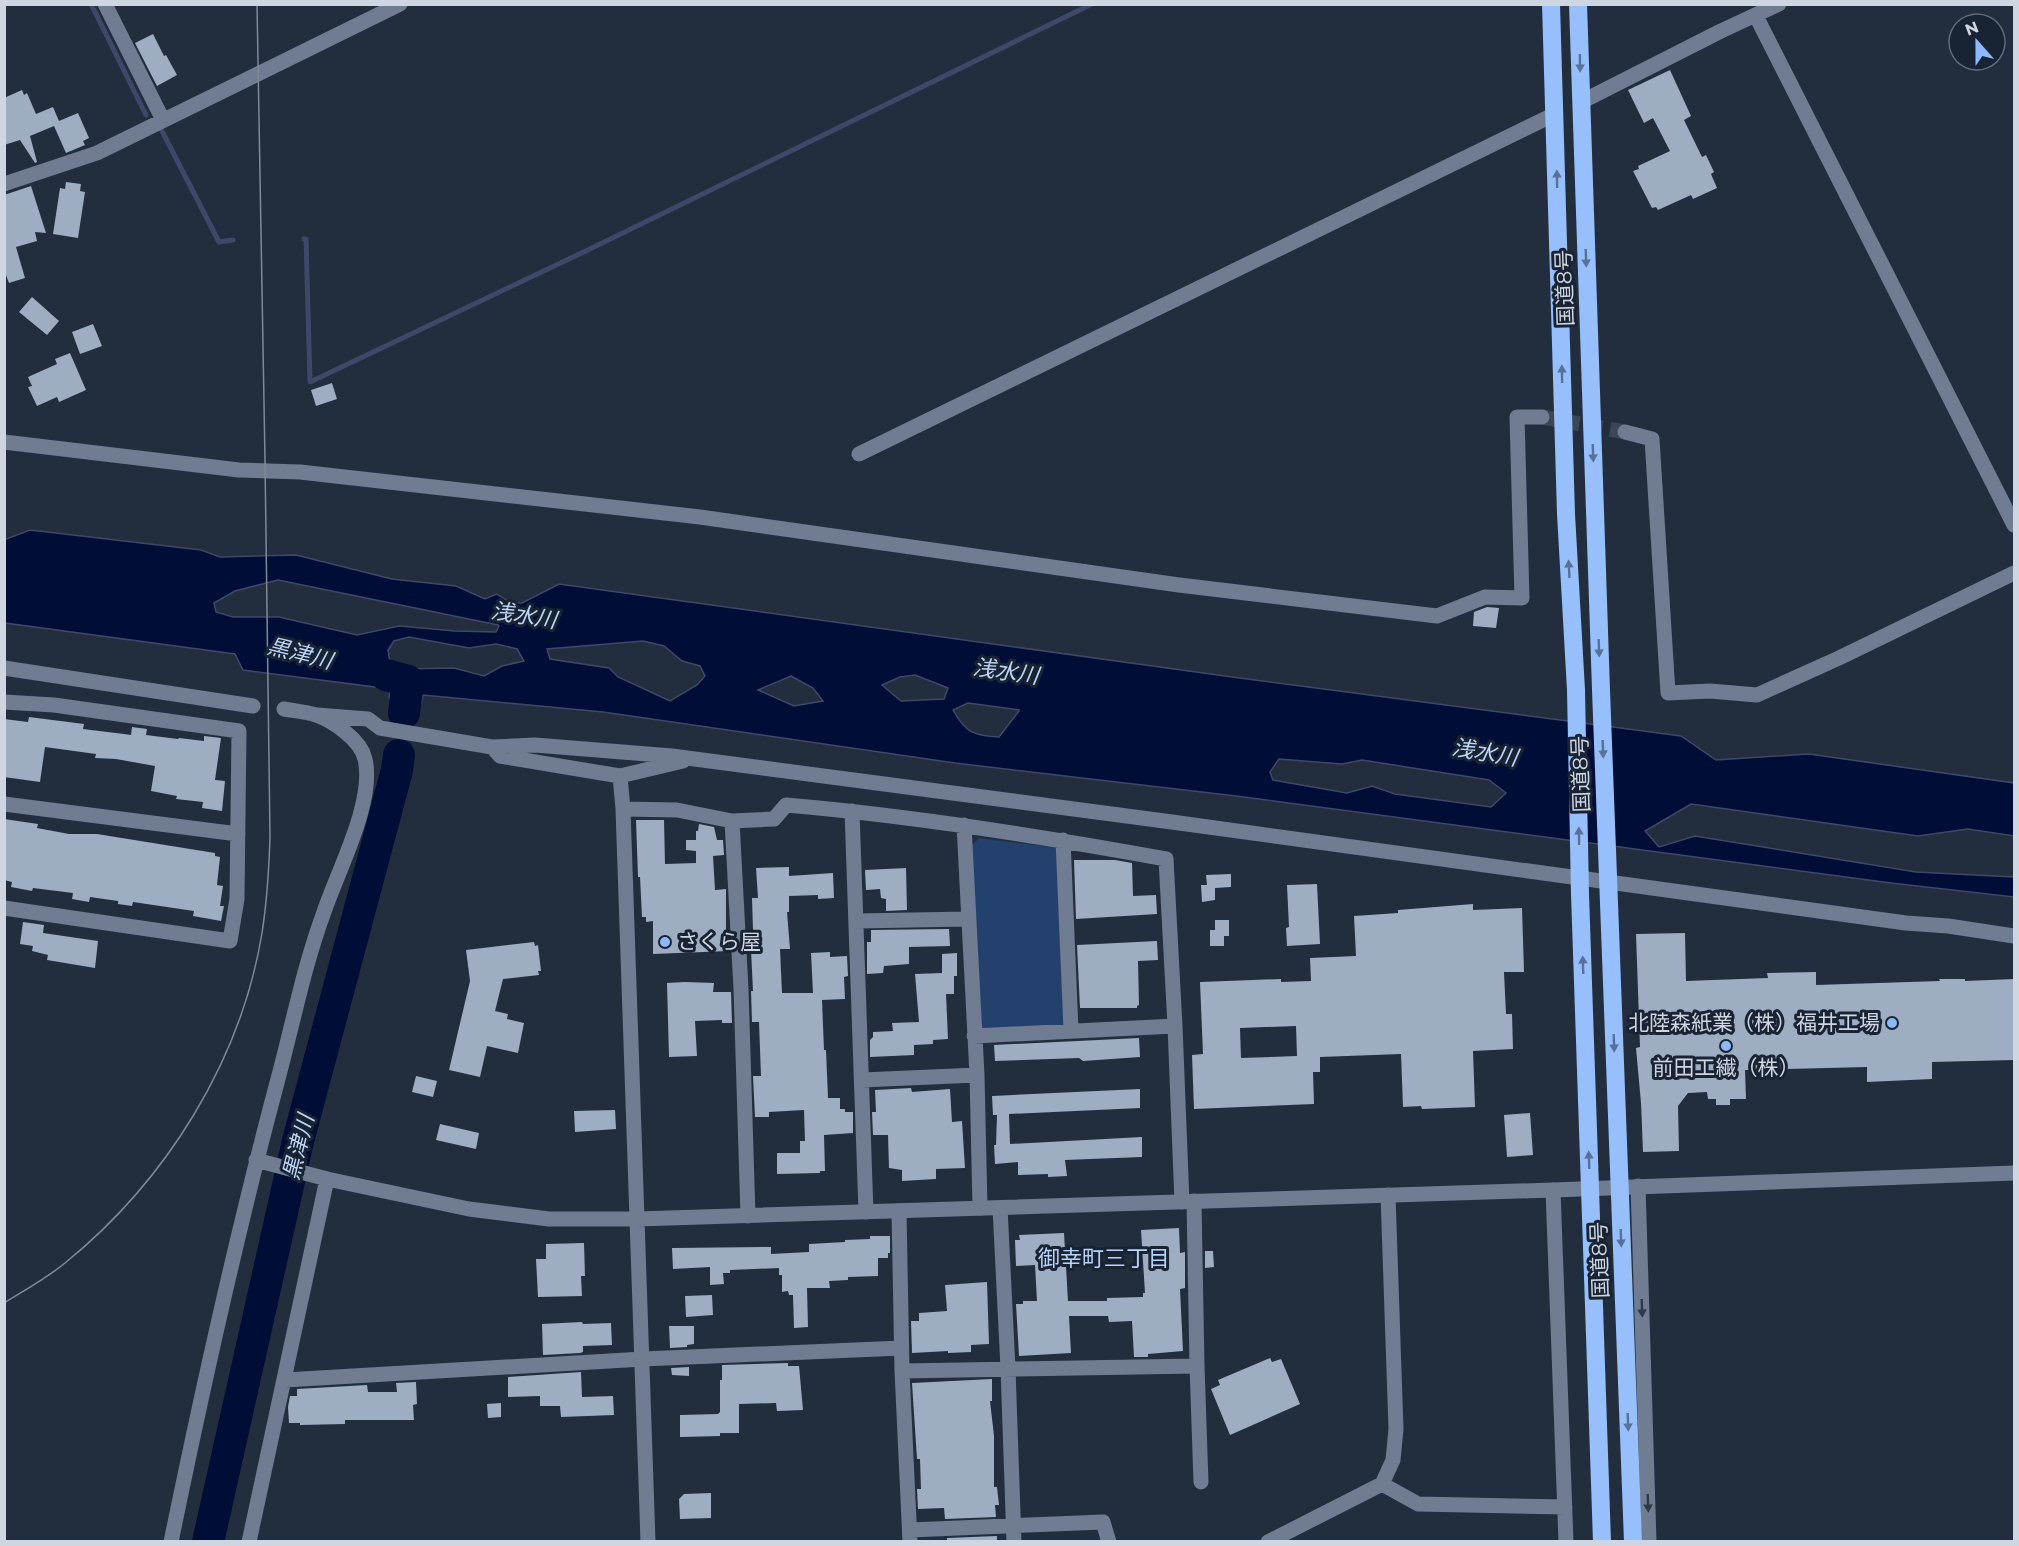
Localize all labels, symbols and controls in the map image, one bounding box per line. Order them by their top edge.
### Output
north arrow [1947,12,2007,72]
text: N [1962,17,1981,40]
one-way arrow [1575,53,1585,72]
one-way arrow [1552,169,1562,188]
one-way arrow [1581,248,1591,267]
street label: 国道8号 [1551,249,1578,327]
one-way arrow [1558,364,1567,383]
one-way arrow [1588,443,1597,462]
one-way arrow [1564,559,1574,578]
water label: 浅水川 [489,597,561,634]
water label: 黒津川 [265,632,337,675]
one-way arrow [1594,638,1604,657]
water label: 浅水川 [971,654,1042,690]
water label: 浅水川 [1450,733,1522,772]
street label: 国道8号 [1567,735,1594,813]
one-way arrow [1598,739,1607,758]
one-way arrow [1574,826,1584,845]
place label: さくら屋 [677,929,761,954]
marker: さくら屋 [658,935,672,949]
one-way arrow [1578,956,1587,975]
place label: 北陸森紙業（株）福井工場 [1628,1010,1880,1035]
marker: 北陸森紙業（株）福井工場 [1885,1016,1899,1030]
one-way arrow [1609,1034,1619,1053]
marker: 前田工繊（株） [1719,1039,1733,1053]
place label: 前田工繊（株） [1653,1055,1800,1080]
water label: 黒津川 [277,1110,320,1182]
one-way arrow [1585,1151,1594,1170]
street label: 国道8号 [1586,1221,1613,1299]
one-way arrow [1617,1228,1626,1247]
district label: 御幸町三丁目 [1038,1245,1170,1272]
one-way arrow [1637,1298,1646,1317]
one-way arrow [1624,1413,1633,1432]
one-way arrow [1643,1493,1653,1512]

